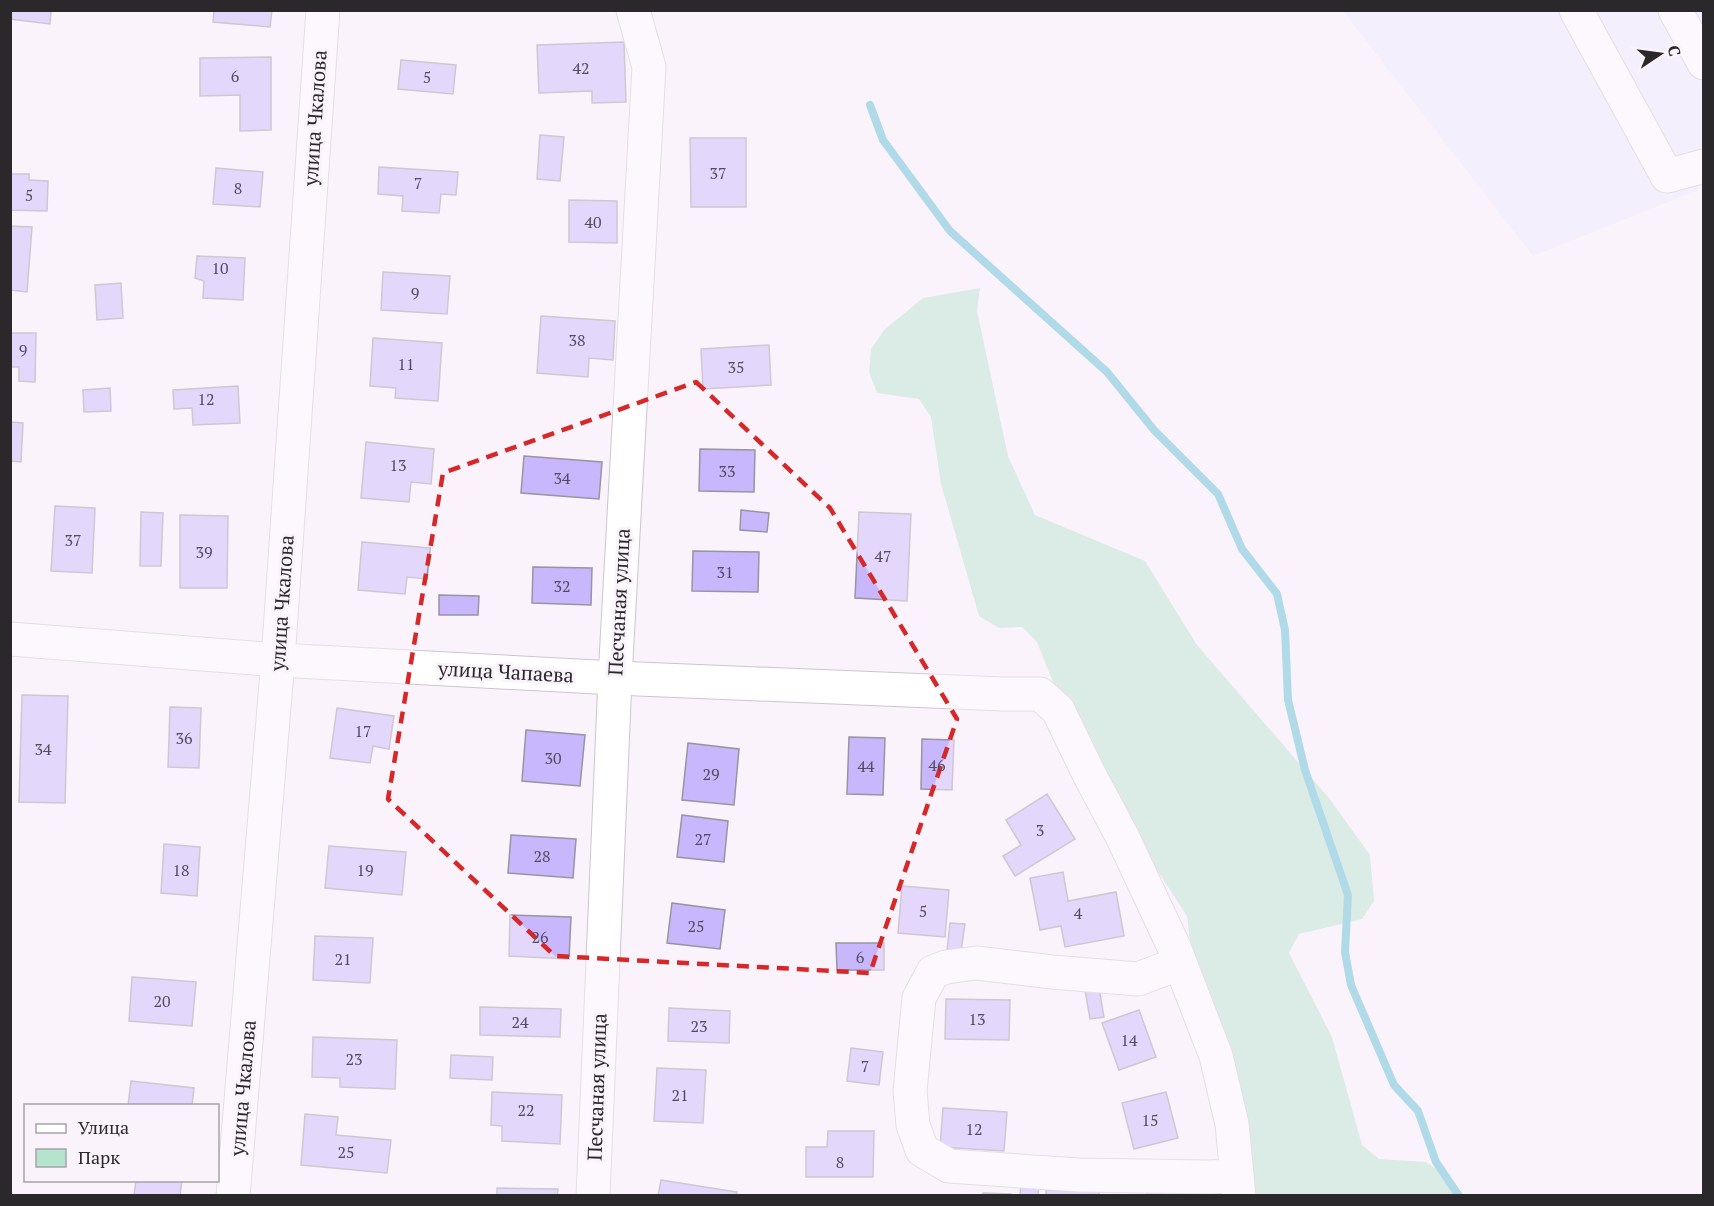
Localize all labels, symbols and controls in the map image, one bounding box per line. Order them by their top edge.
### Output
north arrow [1630,24,1690,84]
text: С [1663,43,1687,58]
street label: улица Чкалова [296,49,333,188]
house number: 42 [572,57,590,79]
house number: 6 [231,65,240,87]
house number: 5 [423,66,431,88]
house number: 37 [709,162,727,184]
house number: 7 [414,172,422,194]
house number: 8 [234,177,242,199]
house number: 5 [25,184,33,206]
house number: 40 [584,211,602,233]
house number: 10 [211,257,229,279]
house number: 9 [411,282,419,304]
house number: 38 [568,329,586,351]
house number: 9 [19,339,27,361]
house number: 11 [397,353,415,375]
house number: 35 [727,356,745,378]
house number: 12 [197,388,215,410]
house number: 13 [389,454,407,476]
house number: 33 [718,460,736,482]
house number: 34 [553,467,571,489]
street label: Песчаная улица [601,528,636,676]
house number: 37 [64,529,82,551]
street label: улица Чкалова [263,534,300,673]
house number: 39 [195,541,213,563]
house number: 47 [874,545,892,567]
house number: 31 [716,561,734,583]
house number: 32 [553,575,571,597]
street label: улица Чапаева [436,654,575,689]
house number: 17 [354,720,372,742]
house number: 36 [175,727,193,749]
house number: 34 [34,738,52,760]
house number: 30 [544,747,562,769]
house number: 46 [928,754,946,776]
house number: 44 [857,755,875,777]
house number: 29 [702,763,720,785]
house number: 3 [1036,819,1044,841]
house number: 27 [694,828,712,850]
house number: 28 [533,845,551,867]
house number: 18 [172,859,190,881]
house number: 19 [356,859,374,881]
house number: 5 [919,900,927,922]
house number: 4 [1074,902,1083,924]
house number: 25 [687,915,705,937]
house number: 26 [531,926,549,948]
house number: 6 [856,946,865,968]
house number: 21 [334,948,352,970]
house number: 20 [153,990,171,1012]
house number: 13 [968,1008,986,1030]
house number: 24 [511,1011,529,1033]
street label: Песчаная улица [580,1013,613,1161]
house number: 23 [690,1015,708,1037]
street label: улица Чкалова [223,1019,262,1158]
house number: 14 [1120,1029,1138,1051]
house number: 23 [345,1048,363,1070]
house number: 7 [861,1055,869,1077]
house number: 21 [671,1084,689,1106]
house number: 22 [517,1099,535,1121]
legend [24,1104,219,1182]
house number: 15 [1141,1109,1159,1131]
text: Улица [78,1115,129,1139]
house number: 12 [965,1118,983,1140]
house number: 25 [337,1141,355,1163]
text: Парк [78,1145,120,1169]
house number: 8 [836,1151,844,1173]

